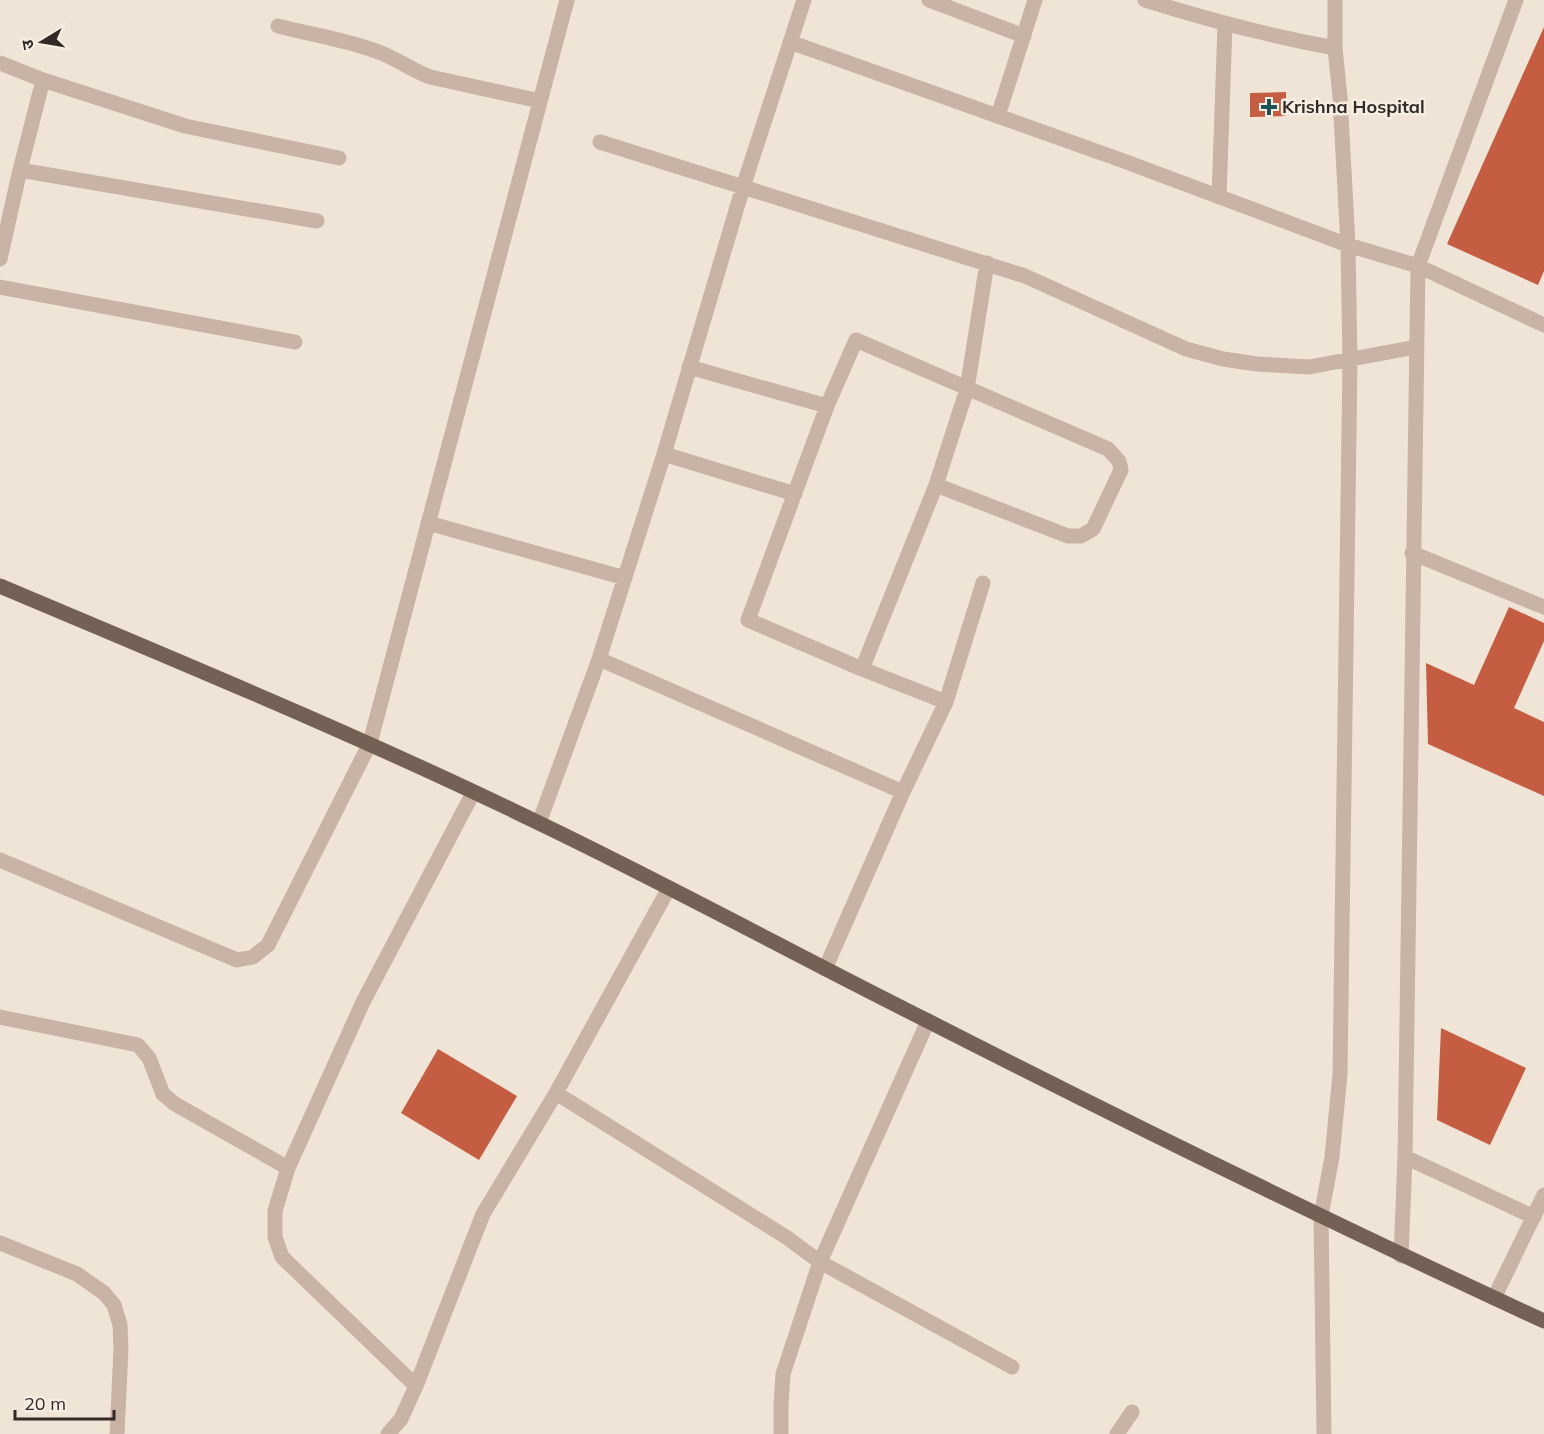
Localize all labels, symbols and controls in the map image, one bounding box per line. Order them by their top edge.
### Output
north arrow [12,12,72,72]
text: उ [16,38,38,51]
place label: Krishna Hospital [1282,95,1425,118]
marker: Krishna Hospital [1260,98,1278,116]
scale bar [15,1383,114,1421]
text: 20 m [24,1392,66,1415]

